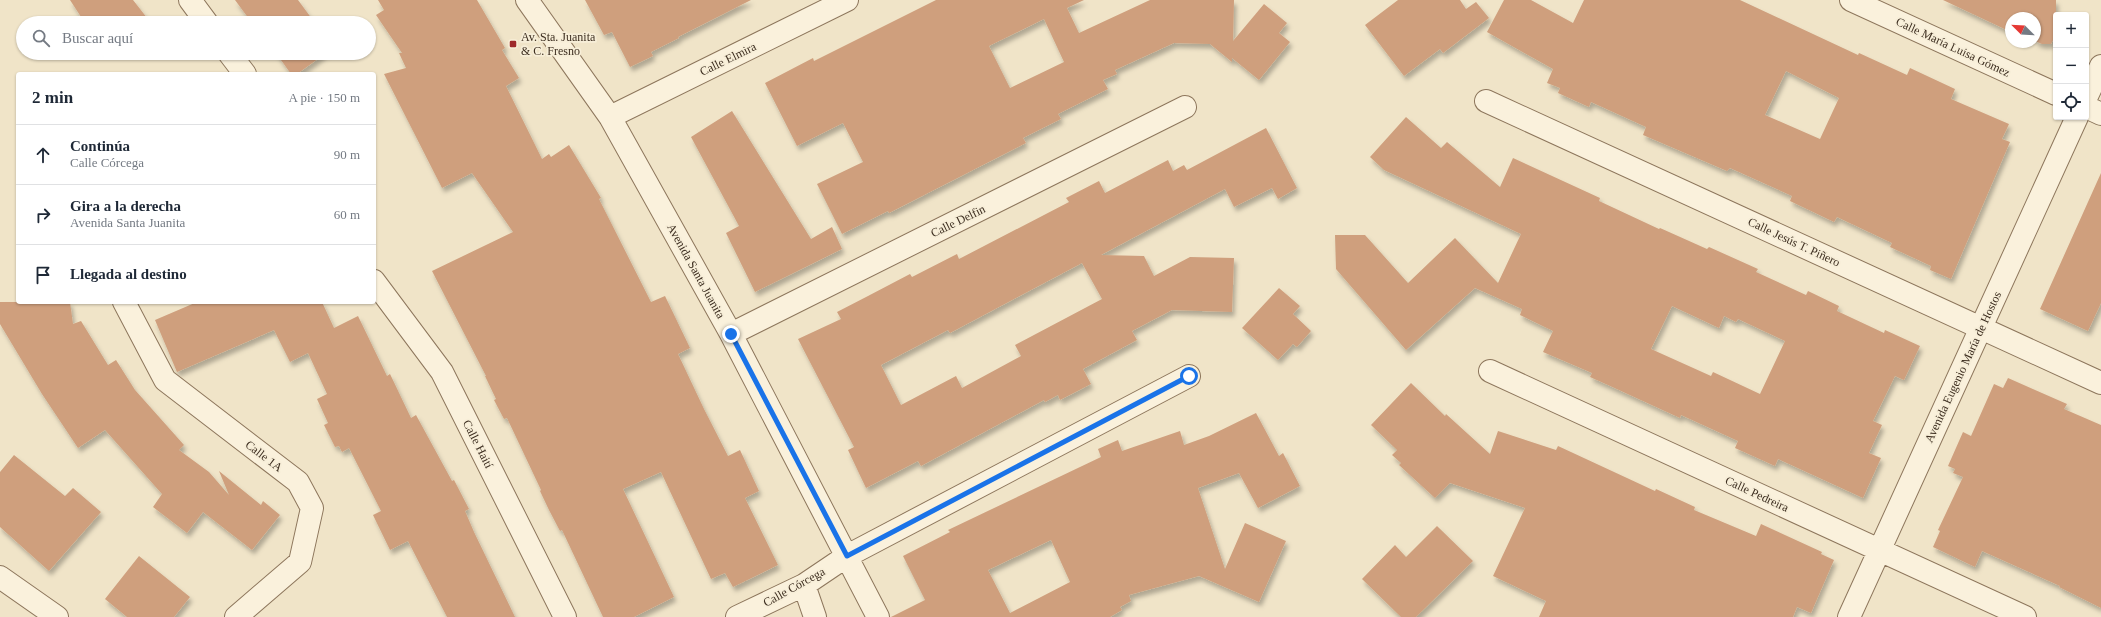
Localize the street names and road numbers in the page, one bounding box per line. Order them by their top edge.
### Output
street label: Calle María Luisa Gómez [1894,14,2012,80]
street label: Calle Elmira [698,39,759,79]
street label: Calle Delfin [928,202,988,240]
street label: Calle Jesús T. Piñero [1746,214,1842,270]
street label: Avenida Santa Juanita [664,221,728,322]
street label: Avenida Eugenio María de Hostos [1922,289,2004,445]
street label: Calle Haití [460,418,496,471]
street label: Calle 1A [243,437,286,475]
street label: Calle Pedreira [1723,473,1792,515]
street label: Calle Córcega [761,564,828,610]

